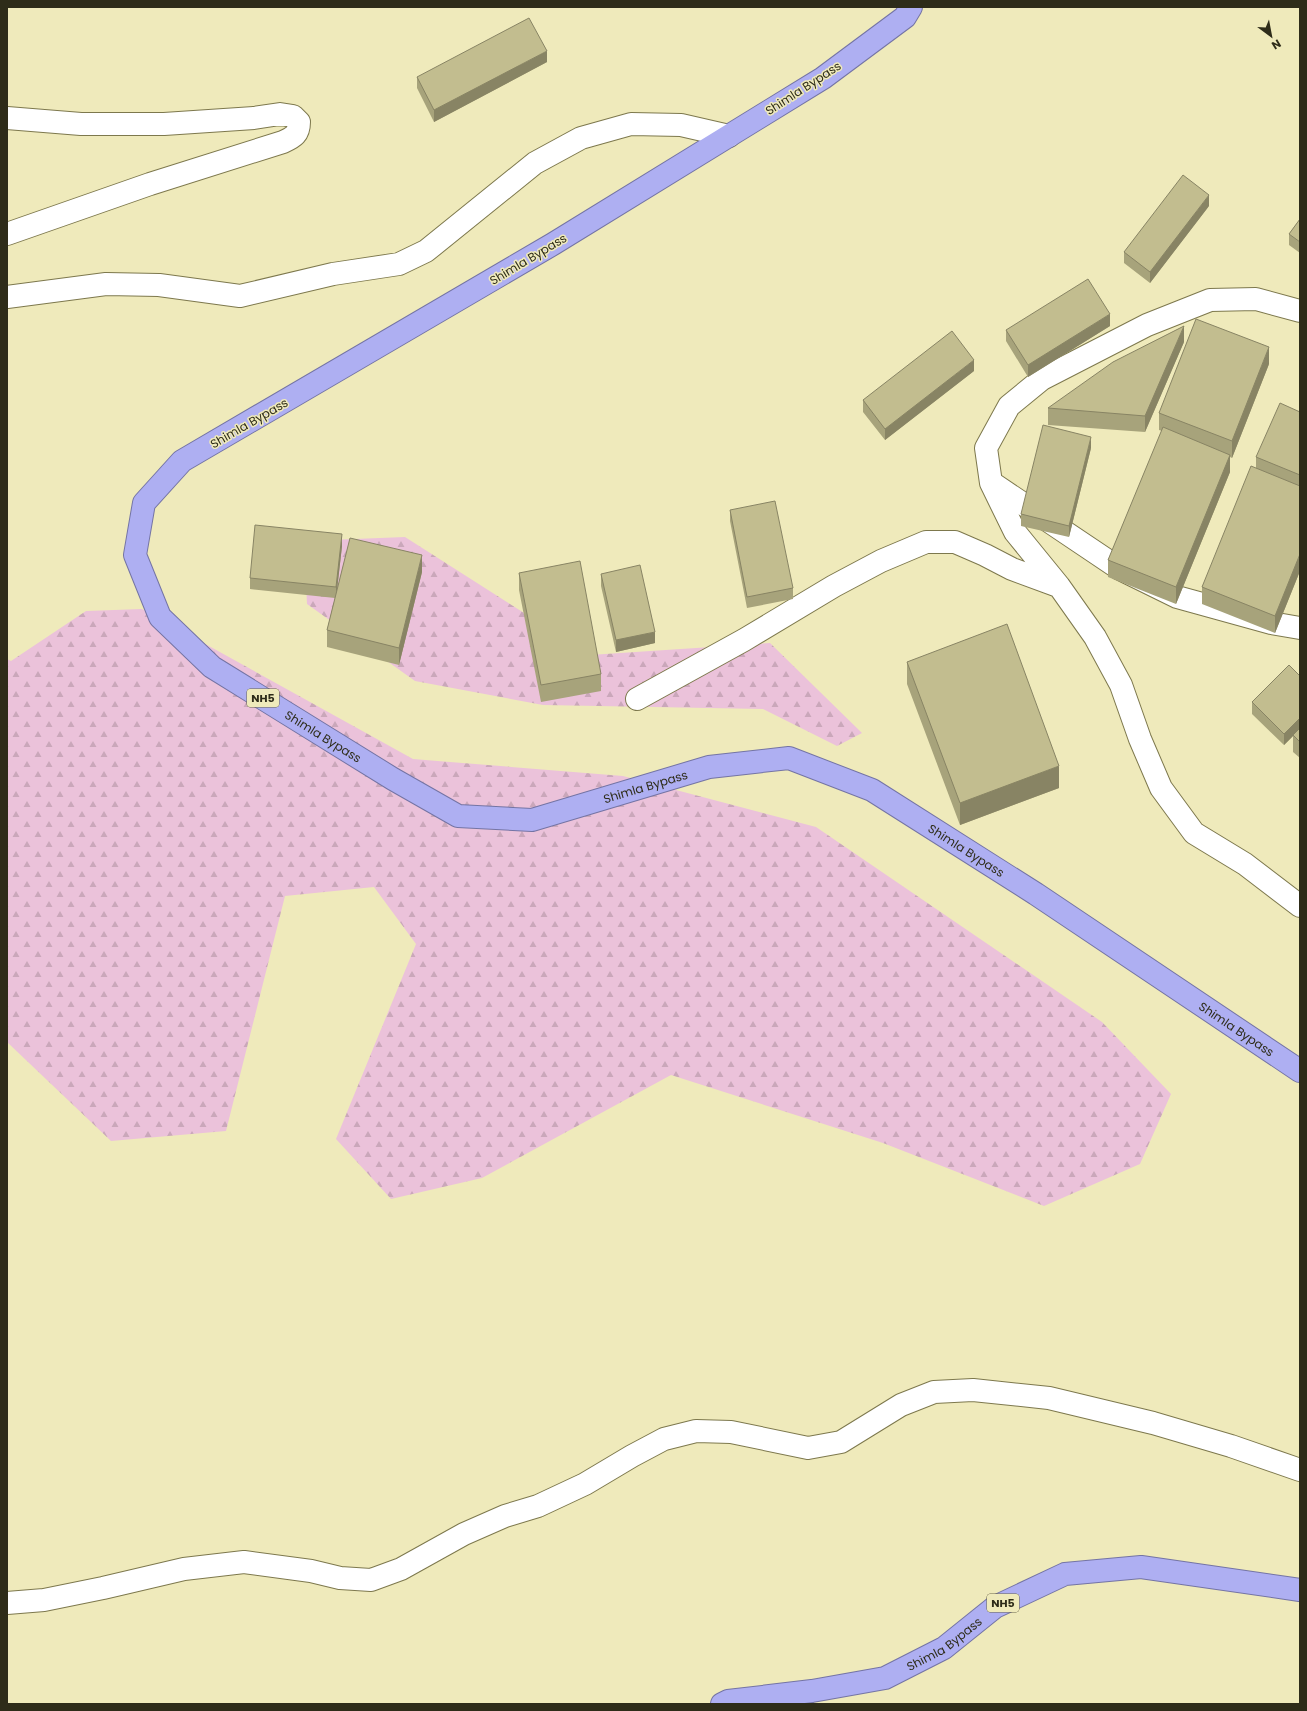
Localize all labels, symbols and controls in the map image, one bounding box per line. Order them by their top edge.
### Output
north arrow [1251,16,1291,56]
text: N [1269,36,1284,53]
street label: Shimla Bypass [762,57,844,119]
street label: Shimla Bypass [486,229,570,289]
street label: Shimla Bypass [207,394,291,452]
road number: NH5 [247,689,279,707]
street label: Shimla Bypass [282,706,365,766]
street label: Shimla Bypass [601,765,690,807]
street label: Shimla Bypass [925,819,1008,881]
street label: Shimla Bypass [1196,997,1278,1060]
road number: NH5 [987,1594,1019,1612]
street label: Shimla Bypass [903,1613,985,1674]

